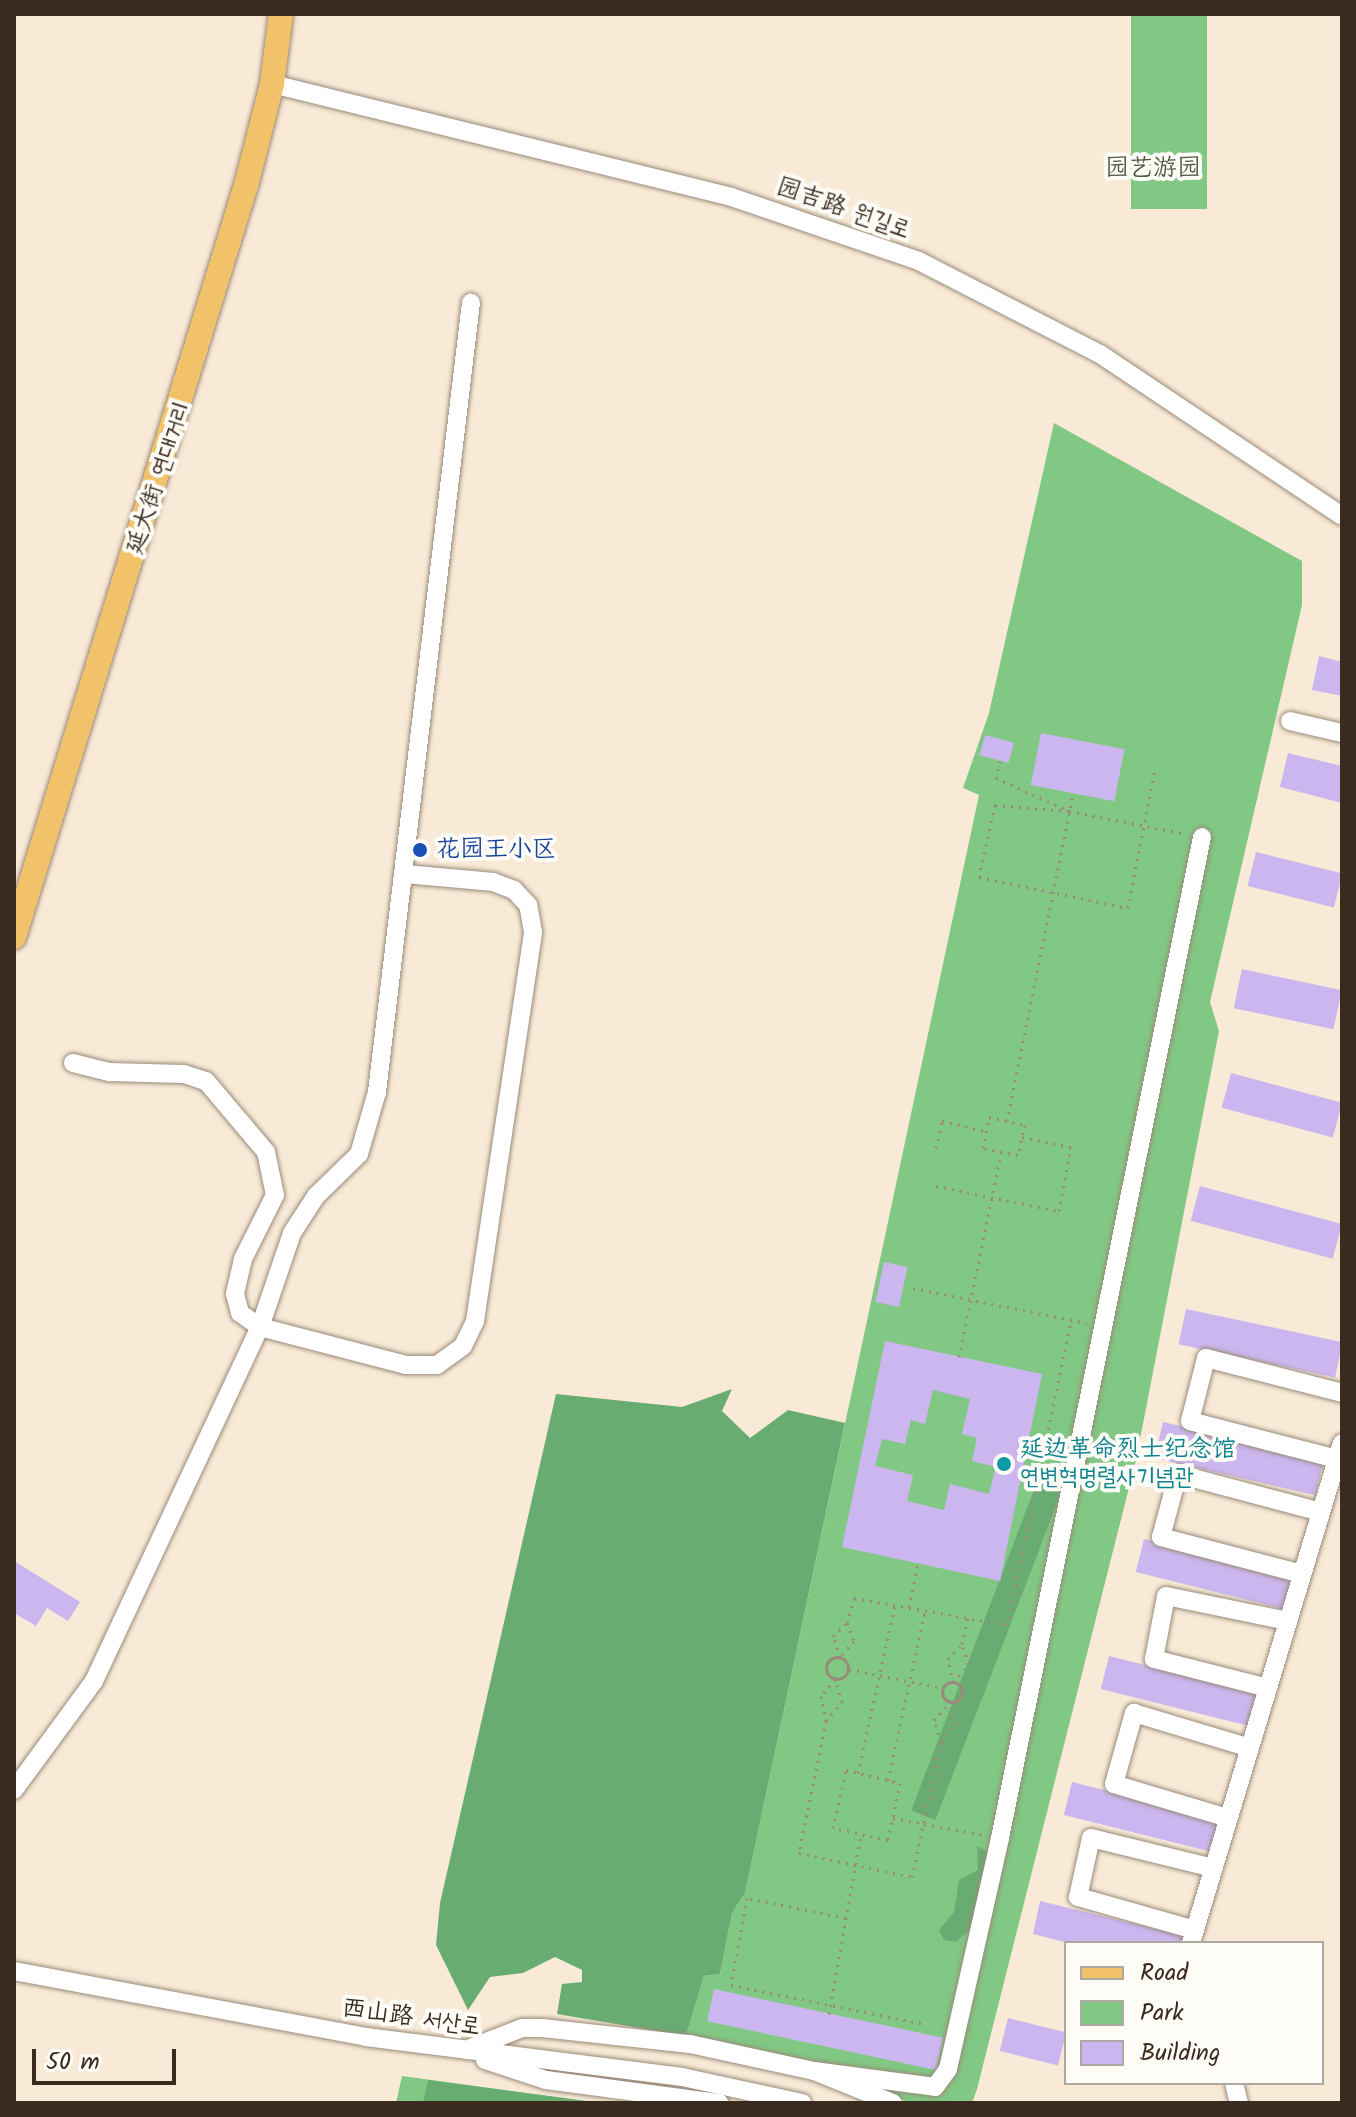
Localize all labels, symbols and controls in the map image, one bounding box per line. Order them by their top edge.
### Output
park label: 园艺游园 [1105,155,1201,183]
street label: 园吉路 원길로 [772,173,914,245]
street label: 延大街 연대거리 [121,398,197,558]
place label: 花园王小区 [436,836,556,864]
marker: 花园王小区 [411,841,429,859]
place label: 延边革命烈士纪念馆 연변혁명렬사기념관 [1020,1436,1236,1492]
marker: 延边革命烈士纪念馆 연변혁명렬사기념관 [995,1455,1013,1473]
legend [1064,1941,1324,2085]
text: Road [1140,1954,1188,1993]
street label: 西山路 서산로 [340,1994,482,2042]
text: Park [1140,1994,1184,2033]
scale bar [36,2033,180,2083]
text: Building [1140,2034,1220,2073]
text: 50 m [46,2043,100,2082]

